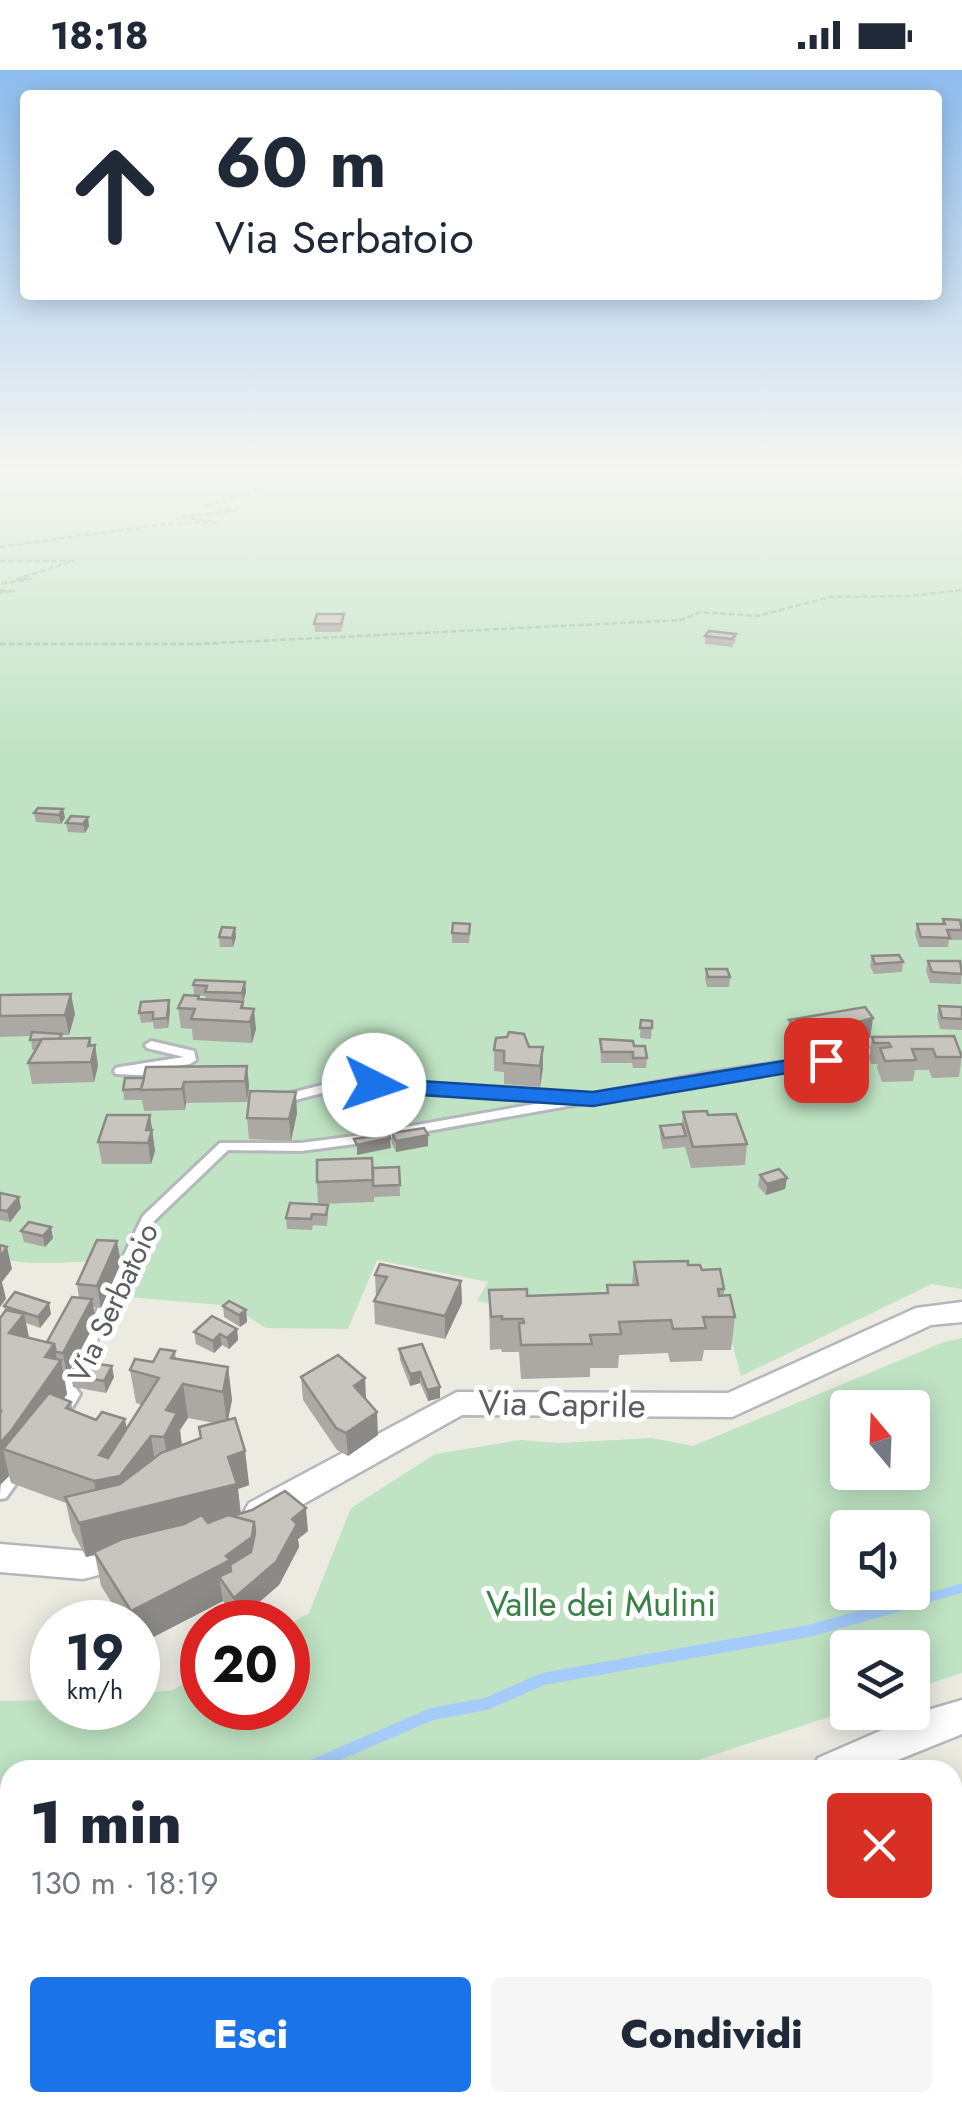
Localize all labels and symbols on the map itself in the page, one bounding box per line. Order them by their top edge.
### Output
pin [784,1018,869,1103]
position arrow [322,1033,426,1137]
street label: Via Serbatoio [57,1216,169,1390]
street label: Via Caprile [478,1378,646,1430]
north arrow [830,1390,930,1490]
park label: Valle dei Mulini [486,1579,716,1629]
speed limit sign: 20 [180,1600,310,1730]

